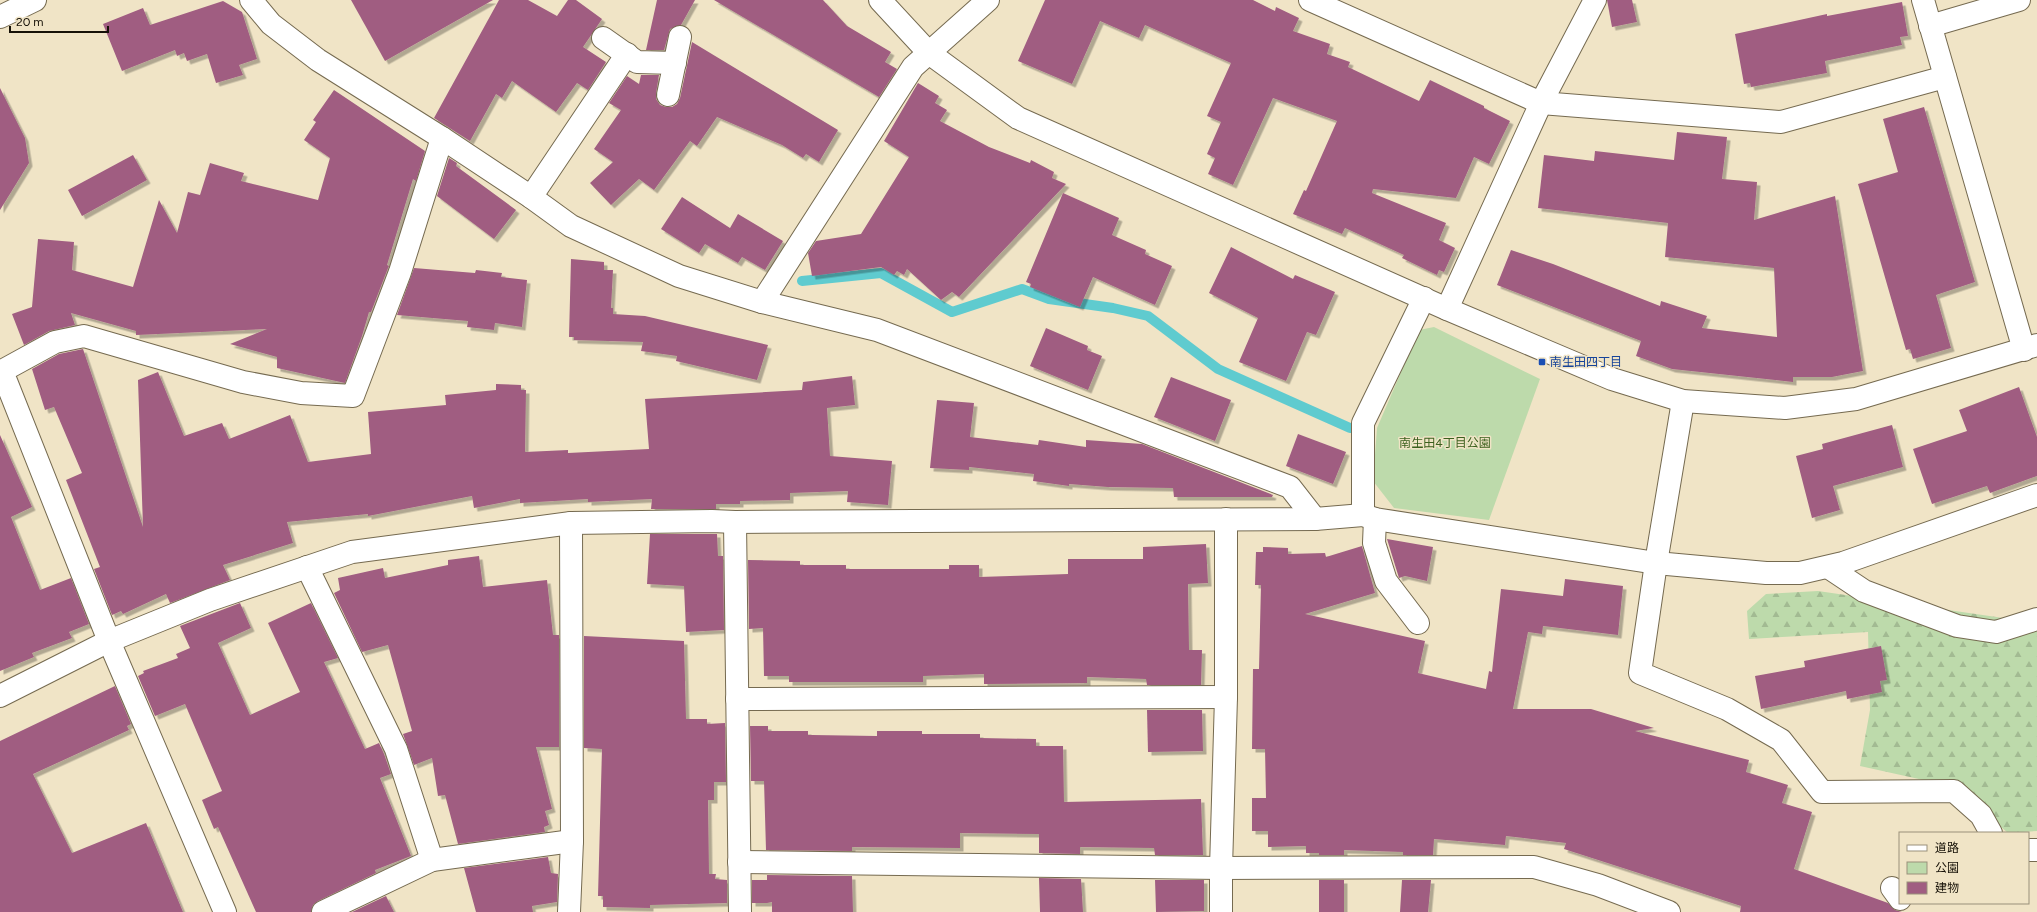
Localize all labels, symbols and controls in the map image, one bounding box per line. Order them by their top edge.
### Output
scale bar [10,8,108,34]
text: 20 m [16,15,44,29]
place label: 南生田四丁目 [1550,355,1622,369]
marker: 南生田四丁目 [1537,357,1547,367]
park label: 南生田4丁目公園 [1399,436,1491,450]
legend [1899,832,2029,904]
text: 道路 [1935,841,1959,855]
text: 公園 [1935,861,1959,875]
text: 建物 [1935,881,1959,895]

